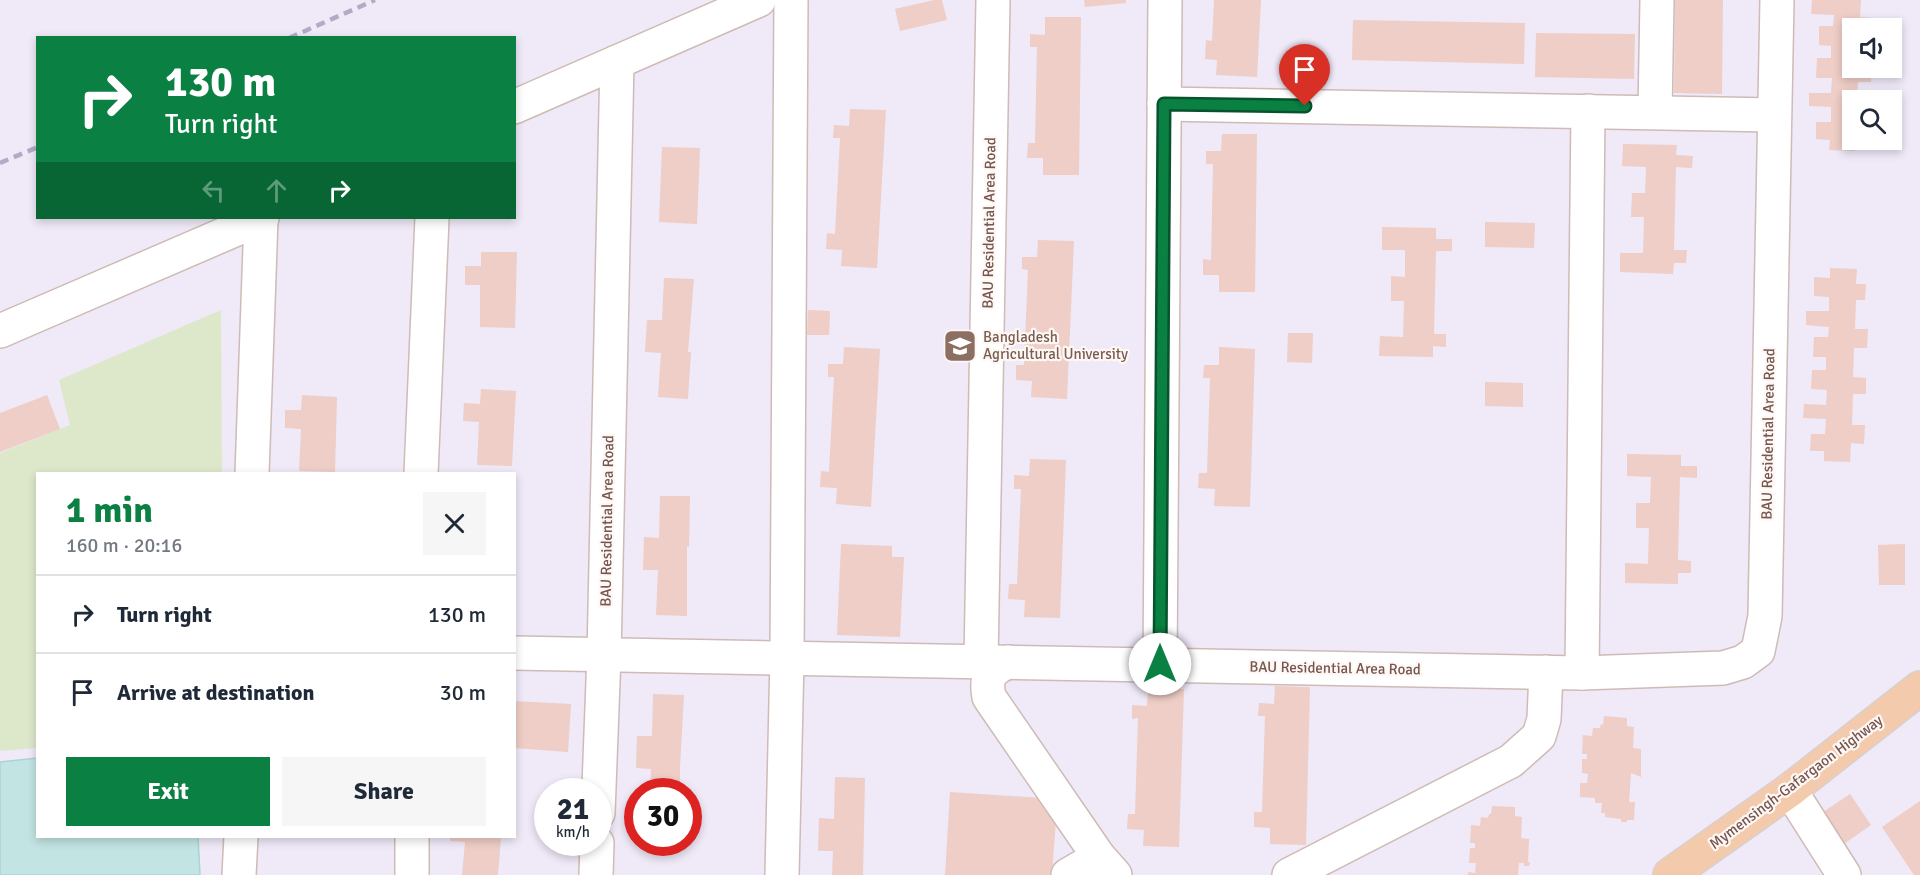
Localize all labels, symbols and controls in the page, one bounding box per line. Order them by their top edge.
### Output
map controls [1842,18,1902,150]
button: sound [1842,18,1902,78]
pin [1279,44,1330,106]
icon: arrive [1288,53,1321,86]
text: 130 m [165,57,276,108]
icon: right [66,60,144,138]
button: search [1842,90,1902,150]
text: Turn right [165,108,278,141]
street label: BAU Residential Area Road [979,137,999,309]
icon: left [197,174,230,207]
icon: ahead [260,174,293,207]
icon: right [323,174,356,207]
school or university icon: Bangladesh Agricultural University [942,328,978,364]
place label: Bangladesh Agricultural University [983,328,1128,363]
street label: BAU Residential Area Road [1758,348,1778,520]
street label: BAU Residential Area Road [597,435,617,607]
text: 1 min [66,488,153,533]
button: close [423,492,486,555]
text: 160 m · 20:16 [66,533,182,558]
icon: right [66,598,99,631]
text: Turn right [117,601,212,628]
text: 130 m [428,601,486,628]
position arrow [1128,632,1192,696]
street label: BAU Residential Area Road [1249,658,1421,678]
icon: arrive [66,676,99,709]
text: Arrive at destination [117,679,314,706]
text: 30 m [440,679,486,706]
street label: Mymensingh-Gafargaon Highway [1706,711,1886,853]
button: Exit [66,757,270,826]
button: Share [282,757,486,826]
speed limit sign: 30 [624,778,702,856]
text: 21 [557,791,589,828]
text: km/h [556,823,590,841]

